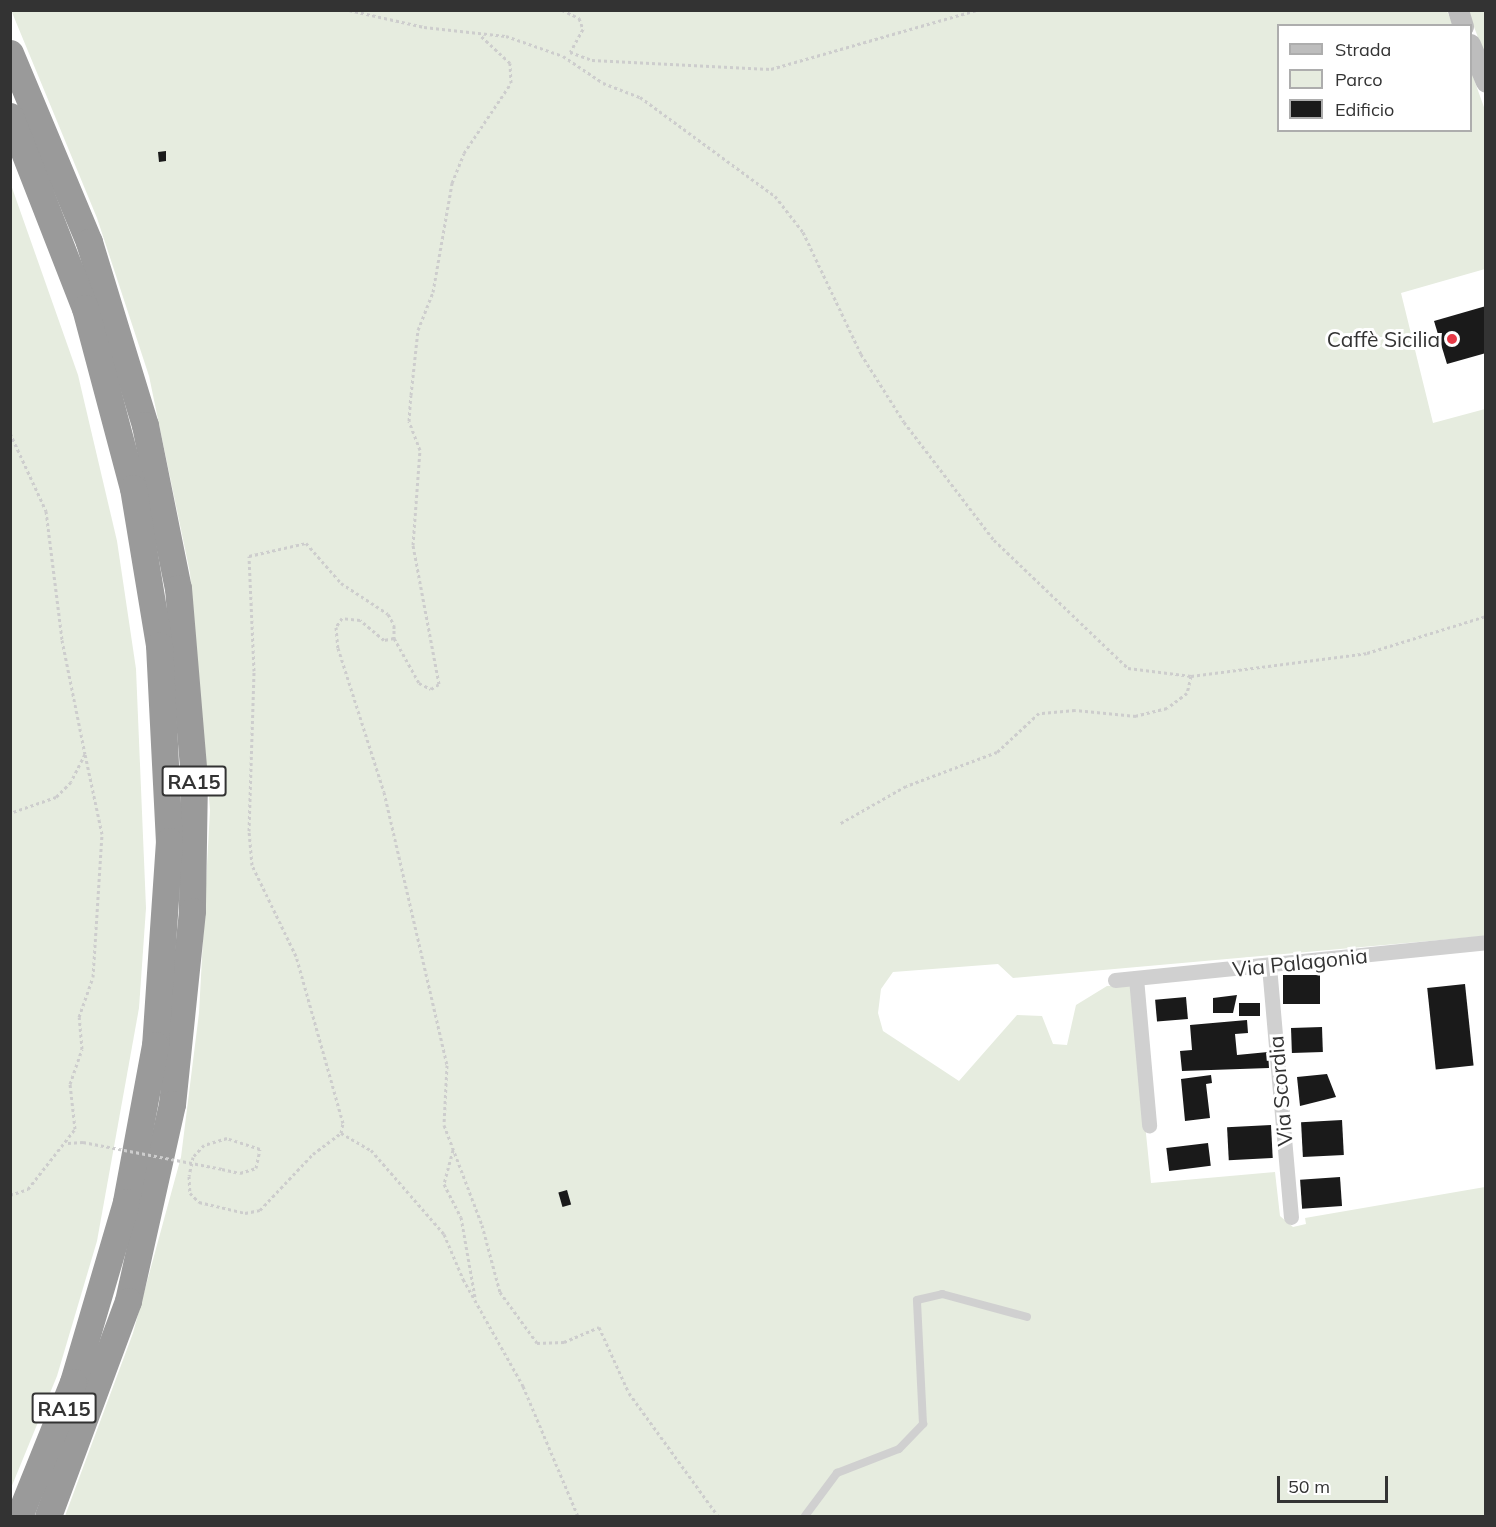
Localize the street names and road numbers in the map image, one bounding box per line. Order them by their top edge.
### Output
road number: RA15 [161,764,227,798]
street label: Via Palagonia [1231,942,1369,982]
street label: Via Scordia [1263,1035,1297,1147]
road number: RA15 [31,1391,97,1425]

